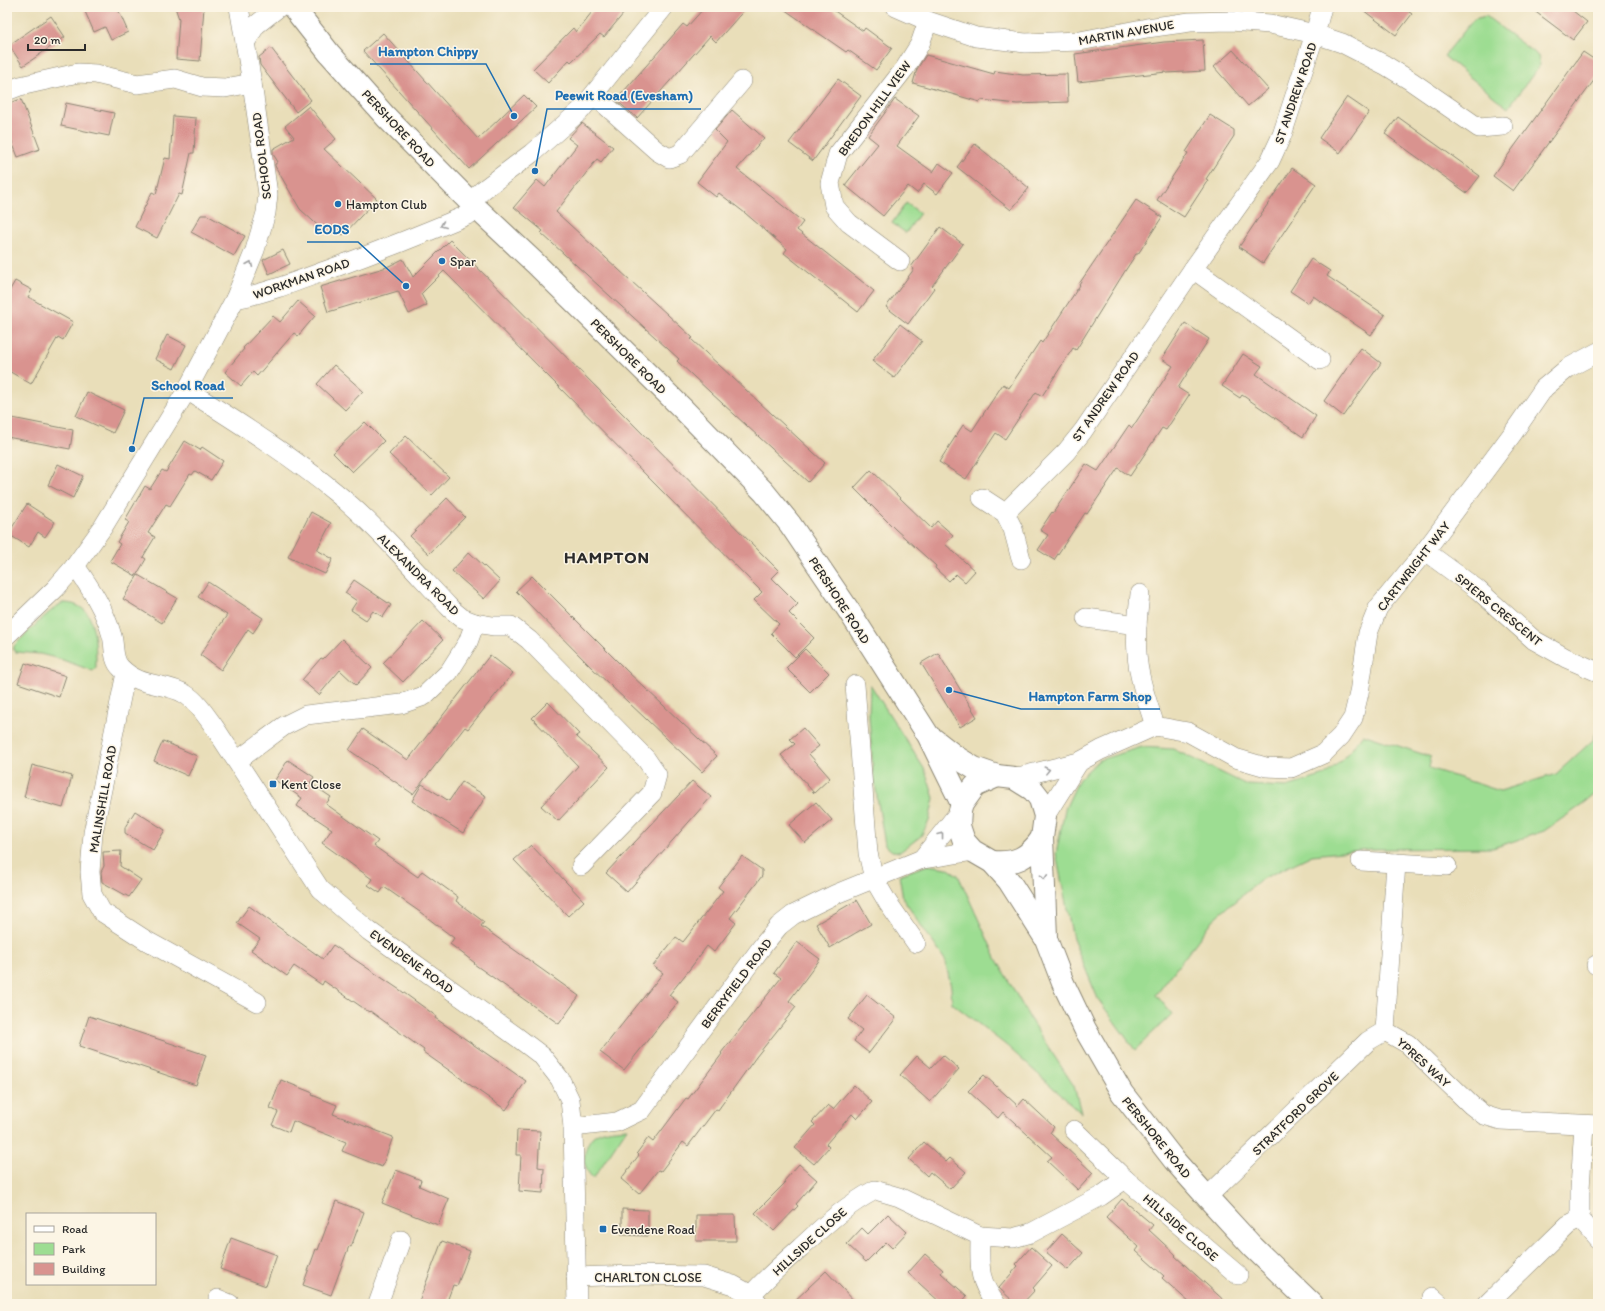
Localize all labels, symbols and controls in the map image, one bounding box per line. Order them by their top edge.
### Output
street label: MARTIN AVENUE [1077,17,1175,48]
scale bar [28,26,85,52]
text: 20 m [34,33,61,47]
callout: Hampton Chippy [370,38,486,64]
street label: ST ANDREW ROAD [1271,40,1320,146]
text: Hampton Chippy [378,43,479,60]
street label: BREDON HILL VIEW [835,58,914,159]
callout: Peewit Road (Evesham) [547,83,701,109]
street label: PERSHORE ROAD [359,86,439,171]
text: Peewit Road (Evesham) [555,87,694,104]
street label: SCHOOL ROAD [249,111,274,200]
place label: Hampton Club [346,197,427,212]
marker: Hampton Club [333,199,343,209]
callout: EODS [307,216,358,242]
text: EODS [315,221,350,238]
one-way arrow [439,221,446,229]
place label: Spar [450,254,476,269]
street label: WORKMAN ROAD [251,255,352,302]
marker: Spar [437,256,447,266]
one-way arrow [245,260,253,267]
street label: PERSHORE ROAD [588,315,670,398]
street label: ST ANDREW ROAD [1069,348,1142,444]
callout: School Road [144,372,233,398]
text: School Road [151,377,225,394]
street label: CARTWRIGHT WAY [1374,518,1453,614]
street label: ALEXANDRA ROAD [375,530,463,619]
district label: HAMPTON [564,547,650,567]
street label: PERSHORE ROAD [806,554,874,647]
street label: SPIERS CRESCENT [1452,570,1546,650]
callout: Hampton Farm Shop [1021,683,1160,709]
text: Hampton Farm Shop [1028,688,1152,705]
street label: MALINSHILL ROAD [86,744,119,854]
one-way arrow [1043,766,1050,775]
place label: Kent Close [281,777,341,792]
marker: Kent Close [268,779,278,789]
one-way arrow [936,833,943,840]
one-way arrow [1039,874,1048,880]
street label: EVENDENE ROAD [367,926,457,997]
street label: BERRYFIELD ROAD [698,935,775,1031]
street label: YPRES WAY [1394,1034,1454,1091]
street label: STRATFORD GROVE [1249,1068,1342,1158]
street label: PERSHORE ROAD [1119,1093,1194,1182]
street label: HILLSIDE CLOSE [1140,1191,1221,1264]
street label: HILLSIDE CLOSE [769,1204,850,1279]
legend [26,1213,156,1285]
text: Road [62,1222,88,1236]
place label: Evendene Road [611,1222,695,1237]
marker: Evendene Road [598,1224,608,1234]
text: Park [62,1242,86,1256]
text: Building [62,1262,106,1276]
street label: CHARLTON CLOSE [594,1270,702,1285]

